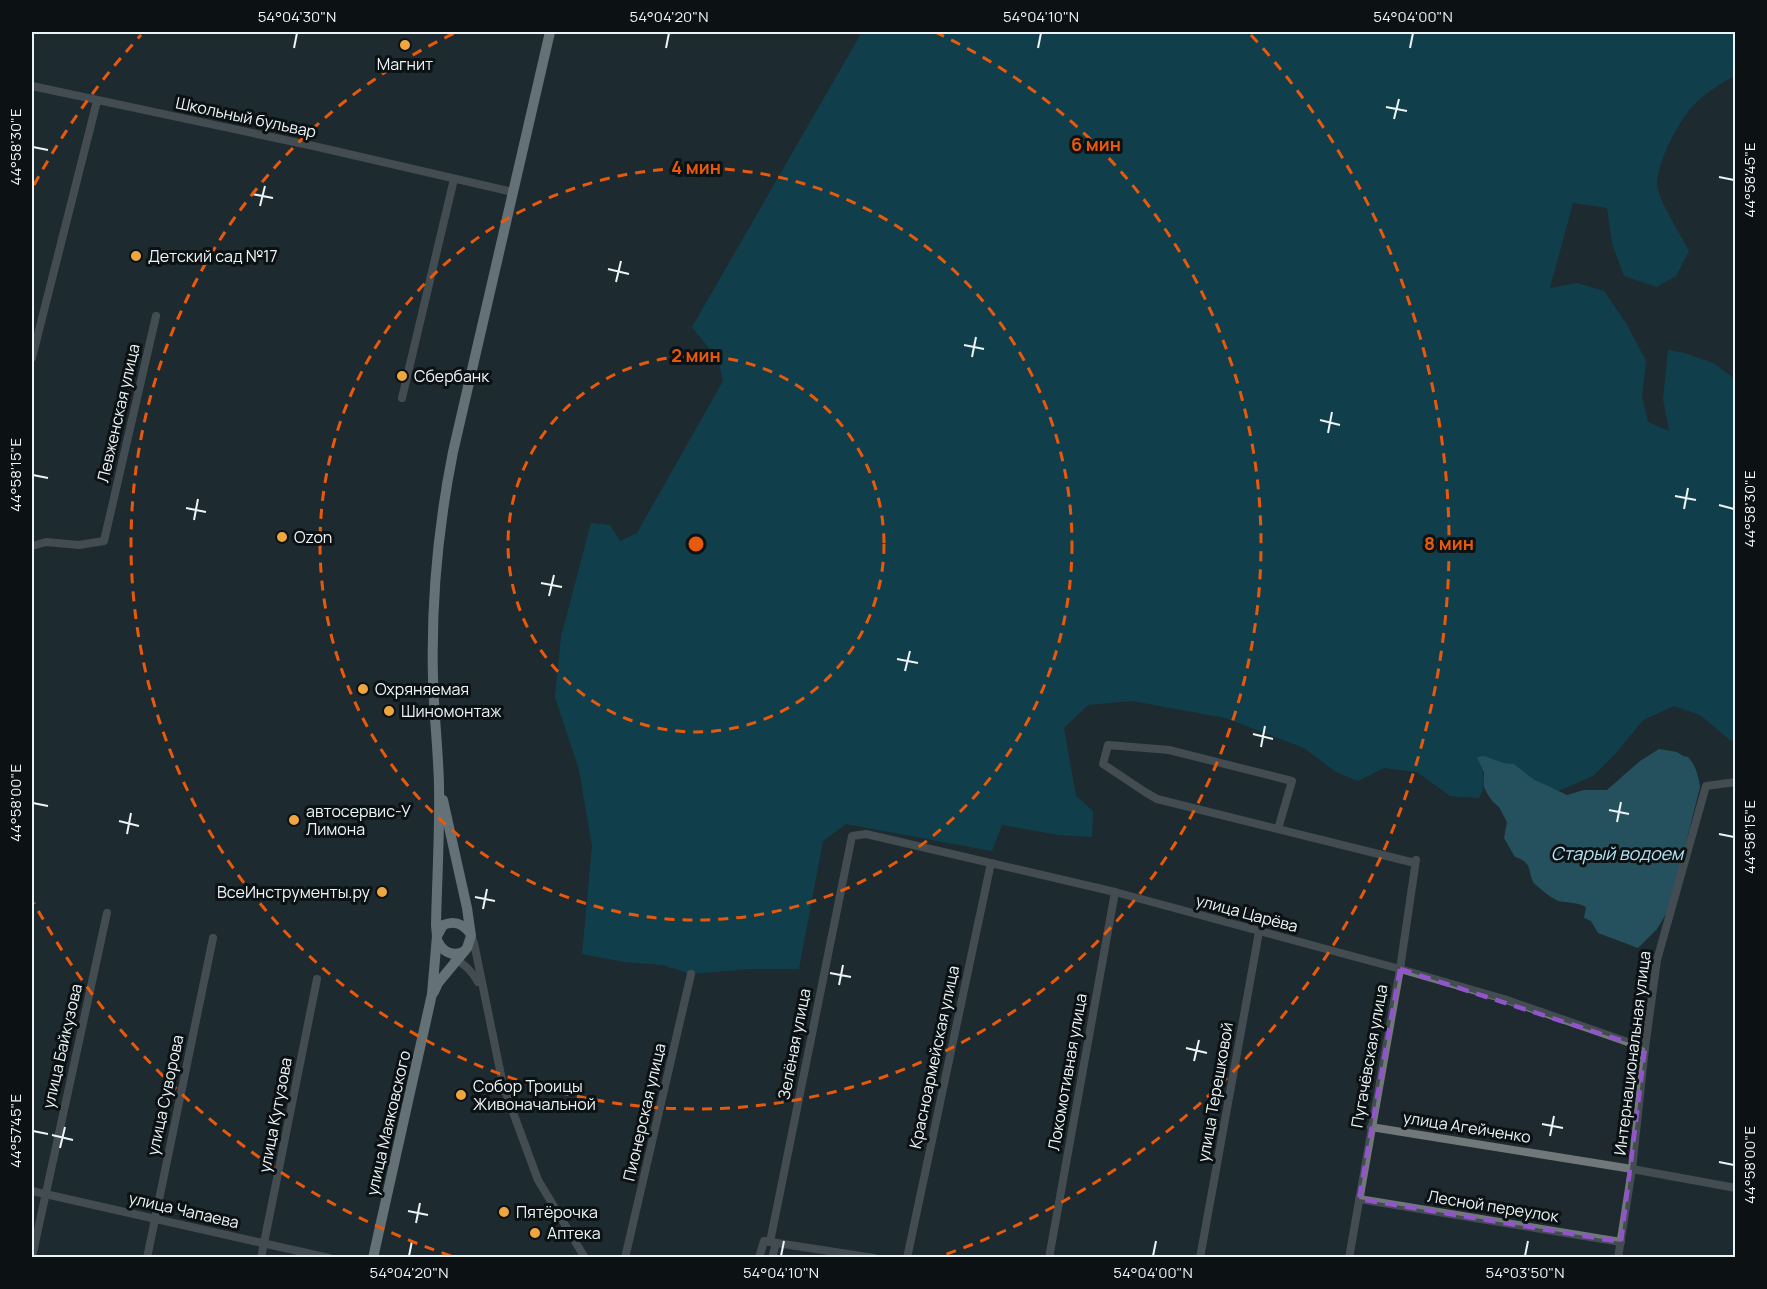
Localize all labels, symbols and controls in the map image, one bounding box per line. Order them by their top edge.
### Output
text: 54°04'30"N [258,6,336,27]
text: 54°04'20"N [630,6,708,27]
text: 54°04'10"N [1003,6,1079,27]
text: 54°04'00"N [1373,6,1453,27]
marker: Магнит [398,38,412,52]
place label: Магнит [377,53,433,75]
street label: Школьный бульвар [174,91,318,143]
text: 44°58'30"E [5,108,26,186]
text: 6 мин [1071,132,1121,156]
text: 44°58'45"E [1739,142,1760,218]
text: 4 мин [671,155,721,179]
place label: Детский сад №17 [148,245,278,267]
marker: Детский сад №17 [129,249,143,263]
street label: Левженская улица [91,341,145,485]
text: 2 мин [671,343,721,367]
place label: Сбербанк [414,365,490,387]
marker: Сбербанк [395,369,409,383]
text: 44°58'15"E [5,438,26,512]
text: 44°58'30"E [1739,470,1760,548]
place label: Ozon [294,526,332,548]
marker: Ozon [275,530,289,544]
text: 8 мин [1424,531,1474,555]
centre of rings [686,534,706,554]
place label: Охряняемая [375,678,469,700]
marker: Охряняемая [356,682,370,696]
place label: Шиномонтаж [401,700,502,722]
marker: Шиномонтаж [382,704,396,718]
text: 44°58'00"E [5,764,26,842]
place label: автосервис-У Лимона [306,800,411,840]
text: 44°58'15"E [1739,800,1760,874]
marker: автосервис-У Лимона [287,813,301,827]
water label: Старый водоем [1551,841,1685,865]
place label: ВсеИнструменты.ру [217,881,371,903]
marker: ВсеИнструменты.ру [375,885,389,899]
street label: улица Царёва [1193,889,1301,937]
street label: Интернациональная улица [1609,950,1655,1156]
street label: Красноармейская улица [904,964,964,1150]
street label: улица Байкузова [37,981,87,1111]
street label: Пугачёвская улица [1346,983,1392,1129]
street label: Зелёная улица [772,986,816,1102]
street label: Локомотивная улица [1042,992,1092,1152]
street label: улица Терешковой [1192,1020,1238,1164]
street label: улица Суворова [141,1033,189,1157]
street label: Пионерская улица [617,1041,671,1183]
street label: улица Маяковского [361,1048,415,1198]
street label: улица Кутузова [253,1055,297,1175]
place label: Собор Троицы Живоначальной [473,1075,596,1115]
marker: Собор Троицы Живоначальной [454,1088,468,1102]
text: 44°57'45"E [5,1094,26,1168]
street label: улица Агейченко [1401,1106,1533,1148]
text: 44°58'00"E [1739,1126,1760,1204]
street label: Лесной переулок [1426,1185,1561,1227]
street label: улица Чапаева [127,1187,241,1233]
place label: Пятёрочка [516,1201,598,1223]
marker: Пятёрочка [497,1205,511,1219]
place label: Аптека [547,1222,601,1244]
marker: Аптека [528,1226,542,1240]
text: 54°04'20"N [370,1262,448,1283]
text: 54°04'10"N [743,1262,819,1283]
text: 54°04'00"N [1113,1262,1193,1283]
text: 54°03'50"N [1486,1262,1564,1283]

